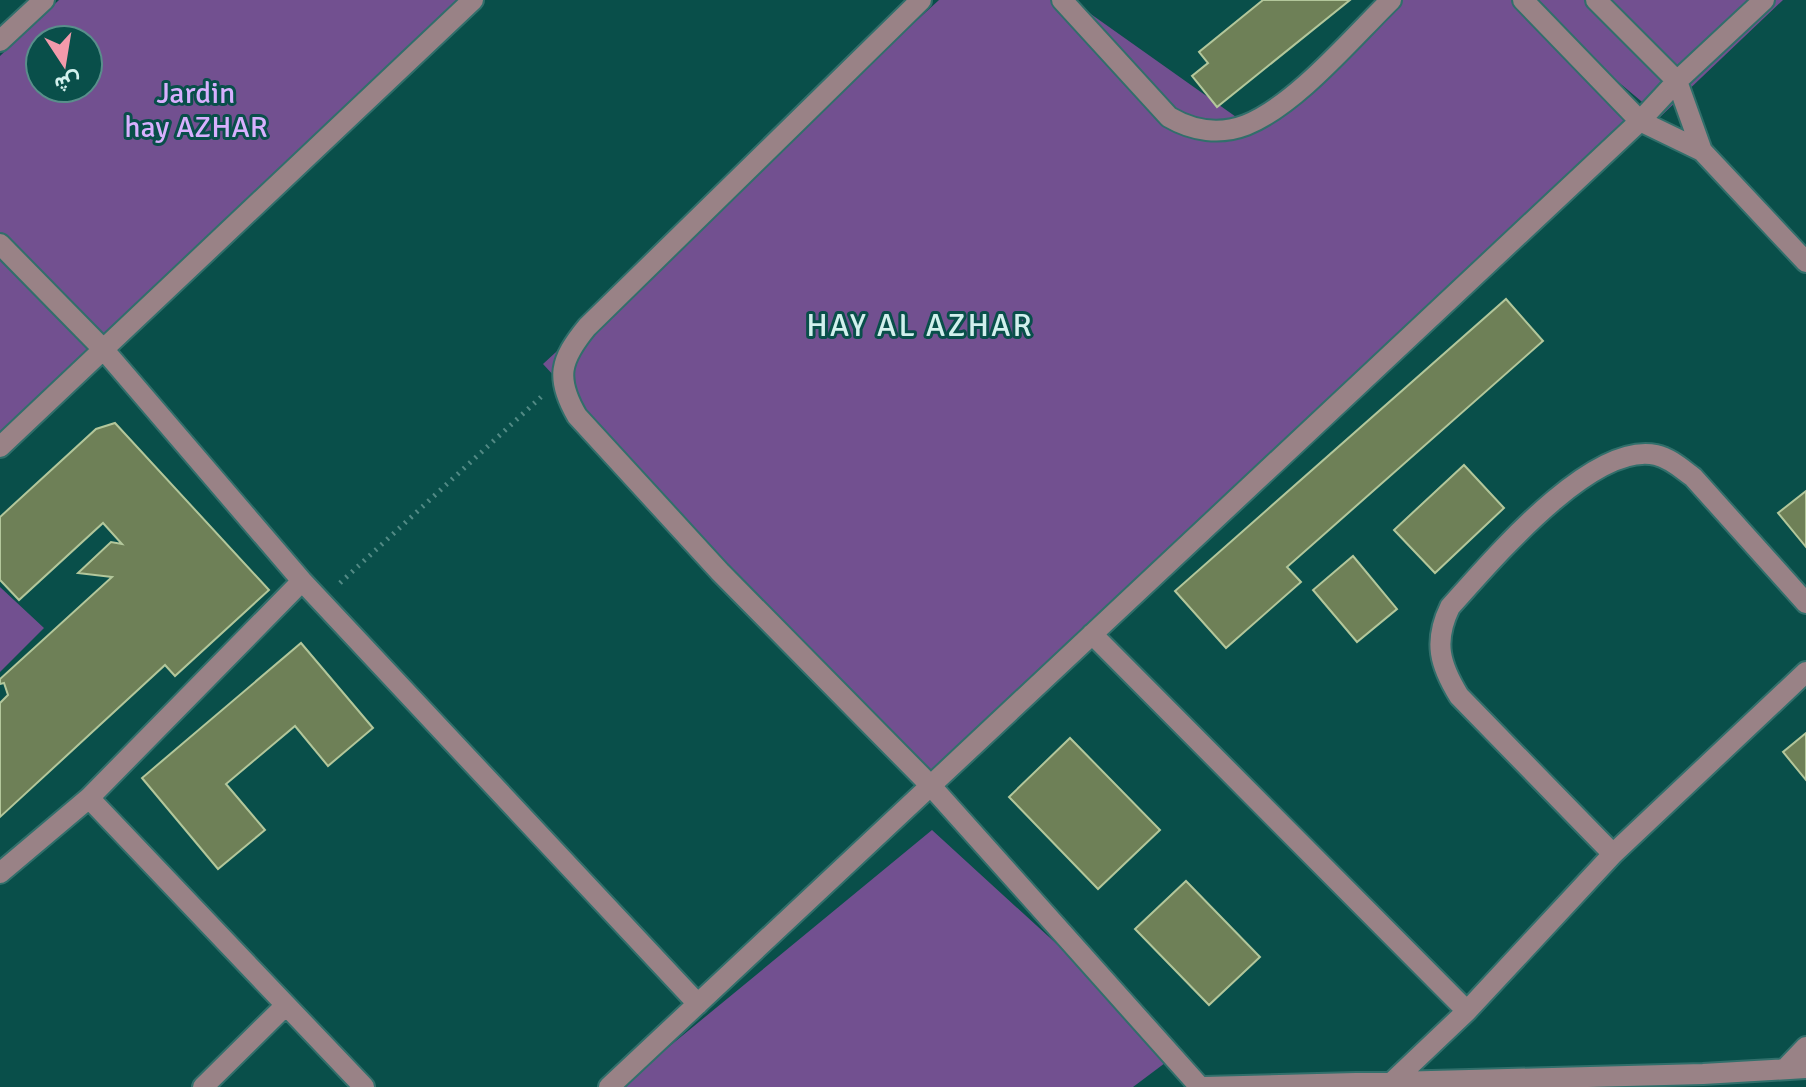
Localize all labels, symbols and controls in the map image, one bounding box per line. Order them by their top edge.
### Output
north arrow [24,24,104,104]
text: ش [52,67,84,99]
park label: Jardin hay AZHAR [124,75,268,146]
district label: HAY AL AZHAR [806,306,1034,345]

